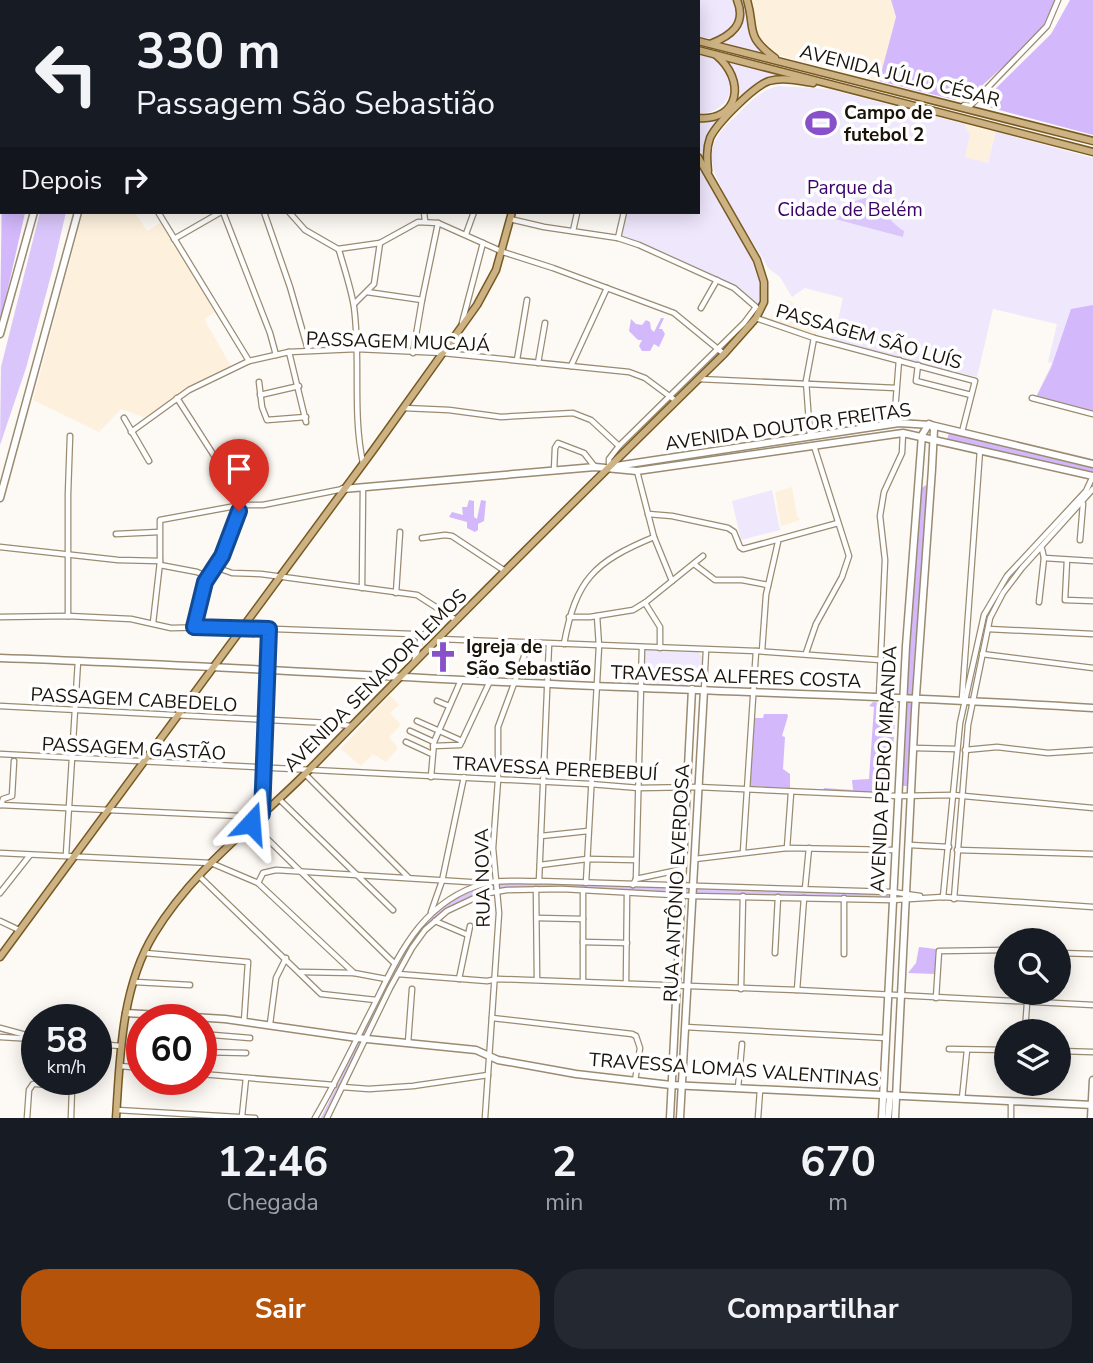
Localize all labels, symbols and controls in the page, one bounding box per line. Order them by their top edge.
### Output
text: 330 m [136,18,280,85]
icon: left [21,28,112,119]
street label: AVENIDA JÚLIO CÉSAR [797,39,1003,113]
text: Passagem São Sebastião [136,82,495,125]
place label: Campo de futebol 2 [844,100,933,148]
sports icon: Campo de futebol 2 [804,106,838,140]
icon: right [116,161,154,199]
text: Depois [21,163,102,198]
park label: Parque da Cidade de Belém [777,175,923,223]
street label: PASSAGEM SÃO LUÍS [773,298,965,376]
street label: PASSAGEM MUCAJÁ [306,326,491,358]
street label: AVENIDA DOUTOR FREITAS [663,397,913,457]
pin [209,439,269,511]
icon: arrive [220,450,258,488]
street label: AVENIDA SENADOR LEMOS [278,583,473,778]
place label: Igreja de São Sebastião [466,634,591,682]
church icon: Igreja de São Sebastião [426,640,460,674]
street label: AVENIDA PEDRO MIRANDA [865,645,903,893]
street label: TRAVESSA ALFERES COSTA [610,660,862,694]
street label: PASSAGEM CABEDELO [30,682,238,718]
street label: PASSAGEM GASTÃO [41,731,227,767]
street label: TRAVESSA PEREBEBUÍ [452,751,659,787]
street label: RUA ANTÔNIO EVERDOSA [658,763,696,1003]
position arrow [214,786,288,860]
street label: RUA NOVA [469,828,497,928]
map controls [994,928,1071,1096]
button: search [994,928,1071,1005]
speed limit sign: 60 [126,1004,217,1095]
text: 58 [45,1017,88,1064]
button: layers [994,1019,1071,1096]
street label: TRAVESSA LOMAS VALENTINAS [588,1047,880,1093]
text: km/h [47,1055,86,1079]
text: 12:46 [217,1134,328,1191]
text: 2 [552,1134,577,1191]
text: 670 [800,1134,876,1191]
text: Chegada [227,1187,319,1218]
text: min [545,1187,583,1218]
text: m [828,1187,848,1218]
button: Sair [21,1269,540,1349]
button: Compartilhar [554,1269,1072,1349]

